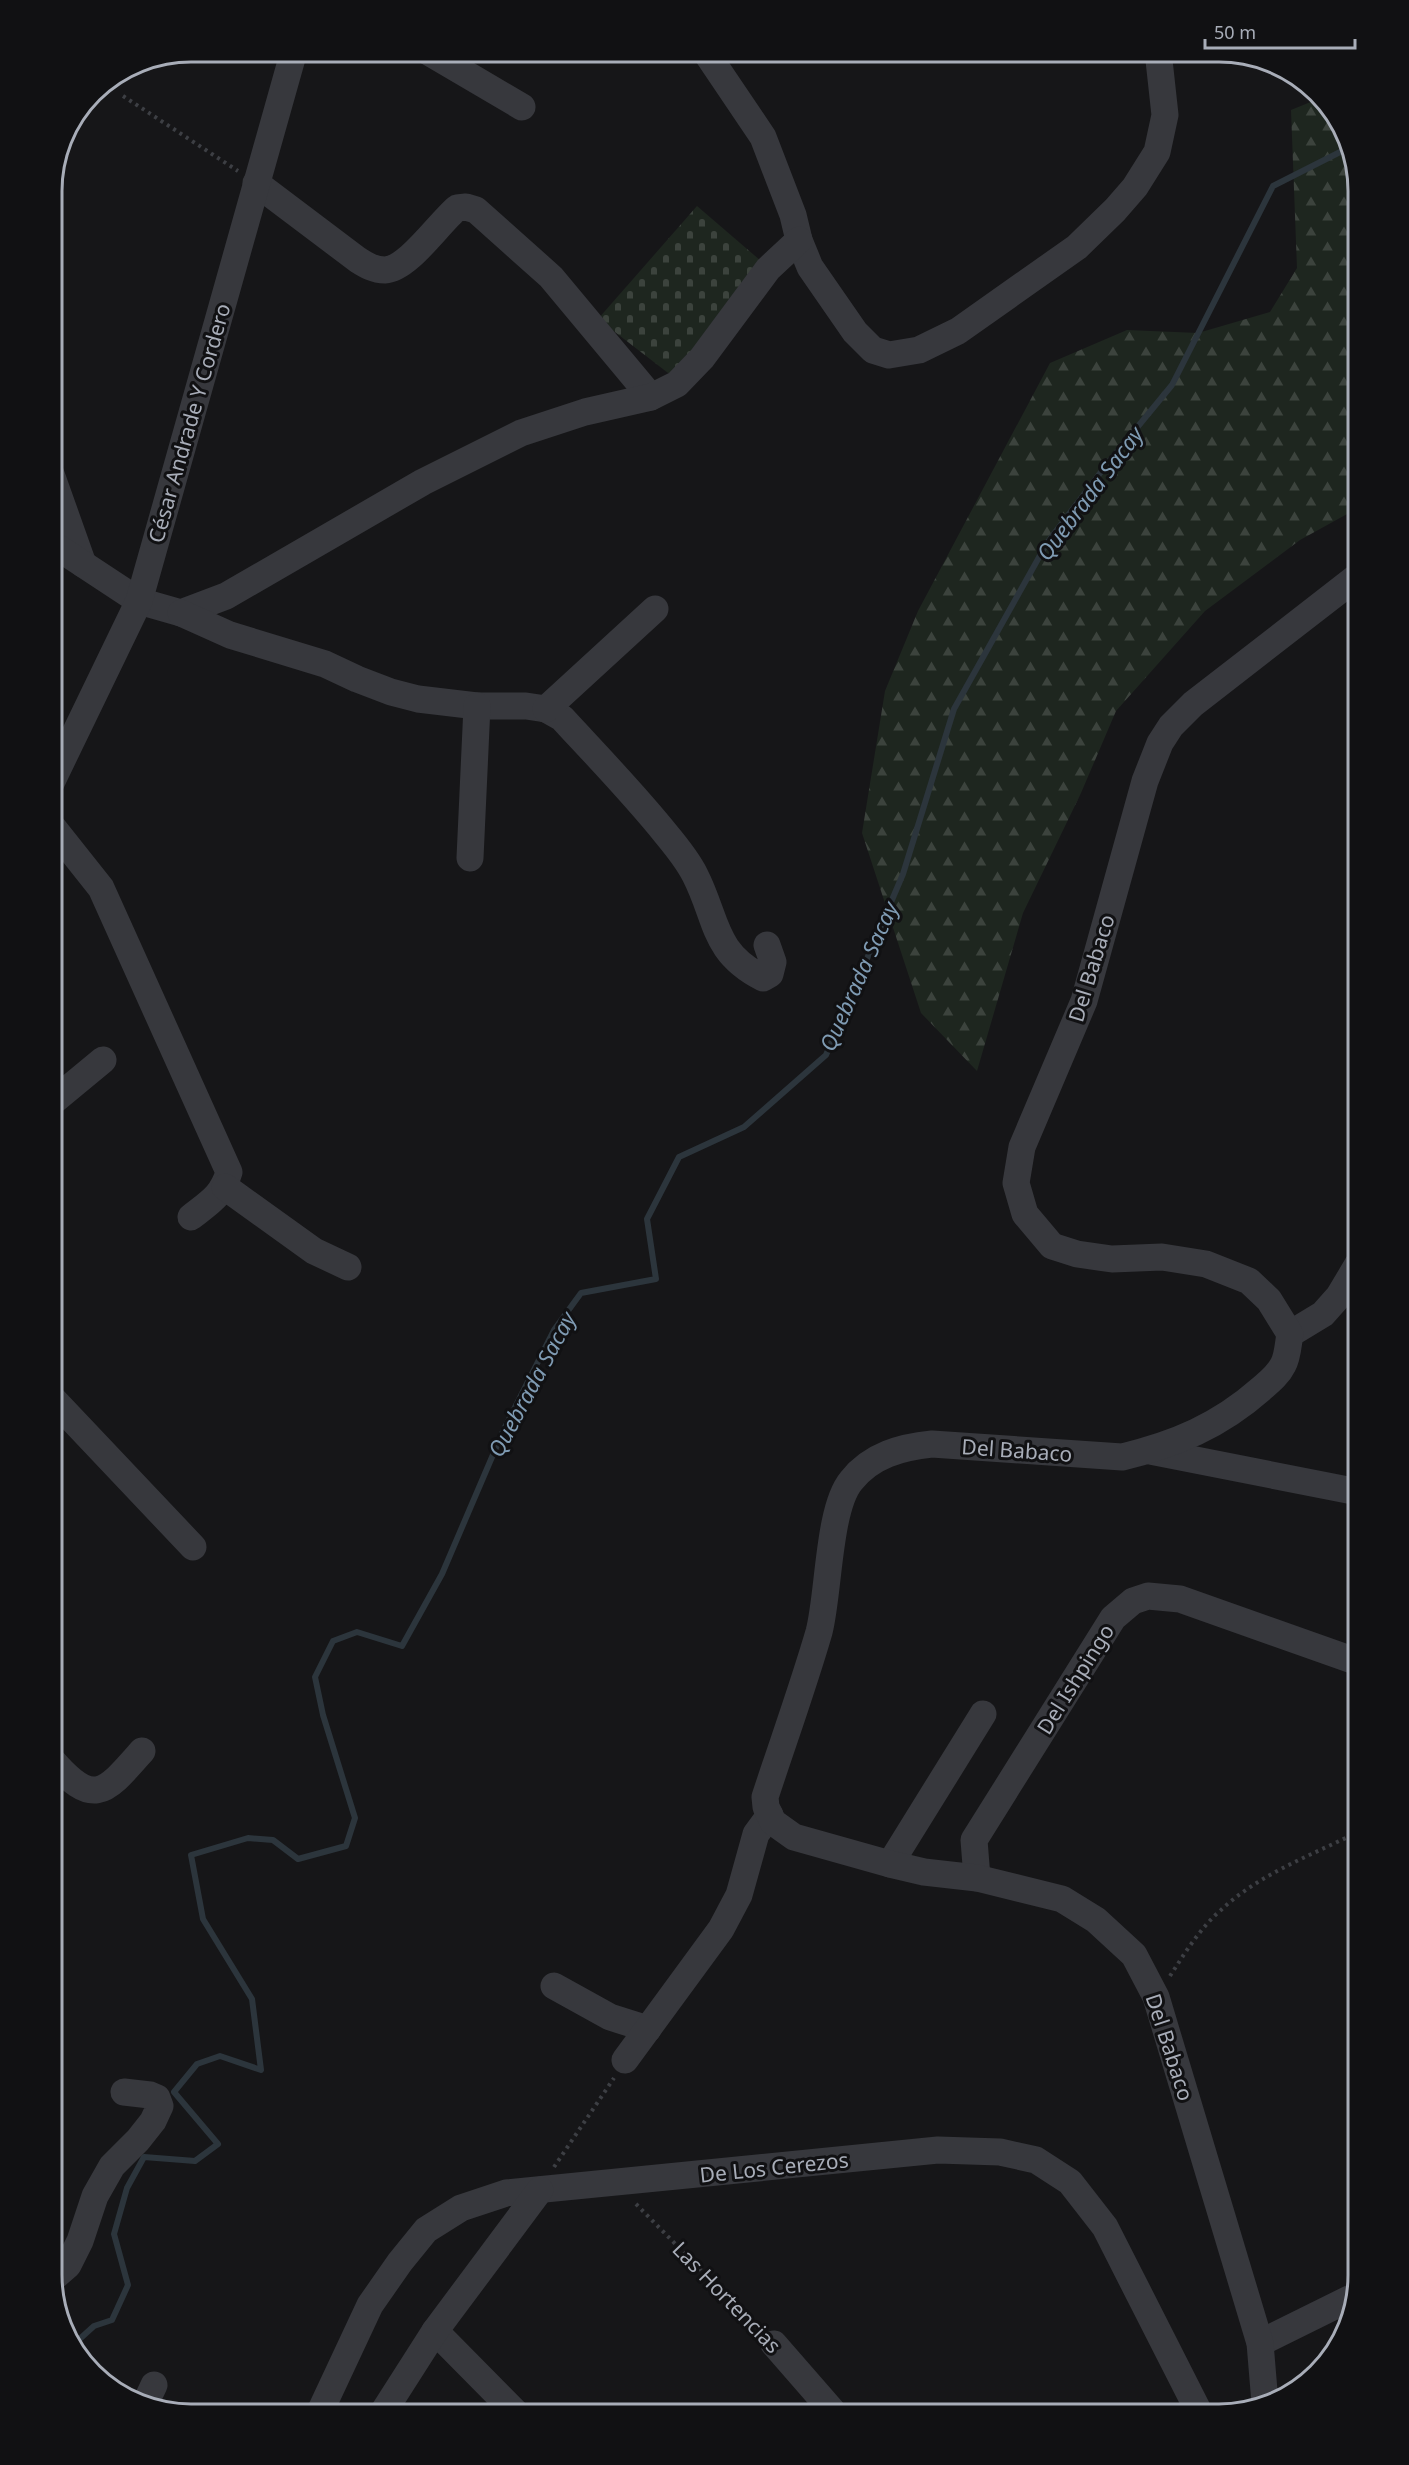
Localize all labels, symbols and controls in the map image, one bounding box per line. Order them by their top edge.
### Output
scale bar [1205,12,1355,50]
text: 50 m [1214,20,1256,44]
street label: César Andrade Y Cordero [141,300,237,546]
water label: Quebrada Sacay [1029,419,1150,566]
water label: Quebrada Sacay [812,895,905,1055]
street label: Del Babaco [1061,911,1121,1025]
water label: Quebrada Sacay [480,1305,583,1462]
street label: Del Babaco [961,1432,1073,1468]
street label: Del Ishpingo [1030,1619,1120,1739]
street label: Del Babaco [1140,1990,1200,2104]
street label: De Los Cerezos [698,2145,850,2189]
street label: Las Hortencias [667,2235,787,2359]

